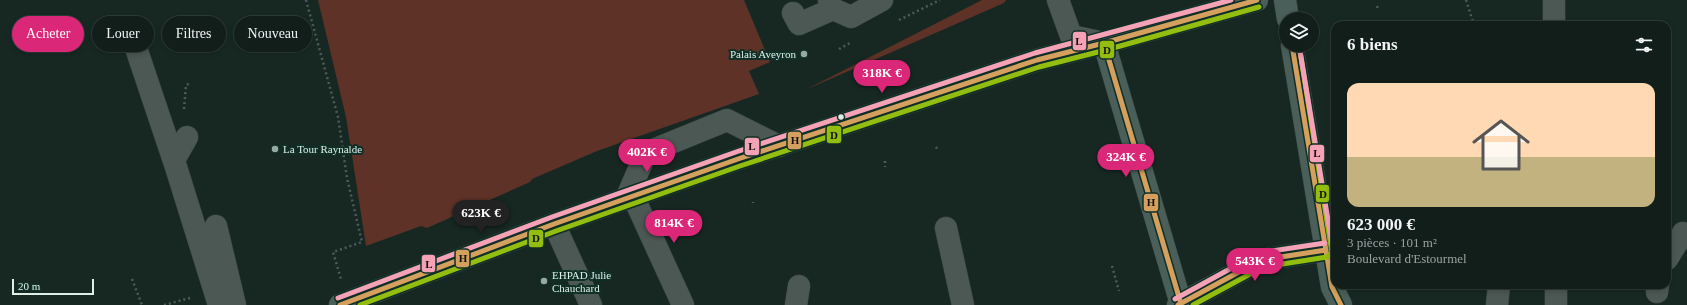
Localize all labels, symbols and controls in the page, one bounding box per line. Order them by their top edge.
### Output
map controls [1279,12,1319,52]
button: layers [1279,12,1319,52]
chip: Acheter [12,16,84,52]
chip: Louer [92,16,154,52]
chip: Filtres [162,16,226,52]
chip: Nouveau [234,16,312,52]
line badge: L [1072,31,1087,51]
icon: filters [1633,34,1655,56]
text: L [1075,35,1083,47]
text: 6 biens [1347,35,1398,54]
line badge: D [1099,40,1115,59]
text: D [1103,44,1111,56]
place label: Palais Aveyron [730,48,796,60]
marker: Palais Aveyron [799,49,809,59]
pin: 318K € [849,60,915,94]
text: 318K € [862,65,902,80]
icon: home [1465,109,1537,181]
unlabelled marker [836,112,846,122]
line badge: D [826,125,842,144]
text: D [830,129,838,141]
line badge: H [787,131,802,150]
text: H [791,134,800,146]
line badge: L [744,137,760,156]
pin: 402K € [614,139,680,173]
text: L [748,140,756,152]
place label: La Tour Raynalde [283,143,362,155]
marker: La Tour Raynalde [270,144,280,154]
text: 402K € [627,144,667,159]
pin: 324K € [1093,144,1159,178]
line badge: L [1309,144,1325,163]
text: L [1313,147,1321,159]
text: 324K € [1106,149,1146,164]
line badge: D [1315,184,1330,203]
text: D [1319,188,1327,200]
line badge: H [1143,193,1159,212]
text: H [1147,196,1156,208]
pin: 623K € [448,200,514,234]
text: 623K € [461,205,501,220]
pin: 814K € [641,210,707,244]
text: 814K € [654,215,694,230]
text: 623 000 € [1347,215,1415,234]
line badge: D [528,229,544,248]
text: D [532,232,540,244]
text: 3 pièces · 101 m² [1347,235,1437,250]
pin: 543K € [1222,248,1288,282]
line badge: H [455,249,470,268]
text: Boulevard d'Estourmel [1347,251,1467,266]
text: H [459,252,468,264]
text: 543K € [1235,253,1275,268]
line badge: L [421,254,436,273]
text: L [425,258,433,270]
place label: EHPAD Julie Chauchard [552,269,611,294]
marker: EHPAD Julie Chauchard [539,276,549,286]
scale bar [12,277,94,296]
text: 20 m [18,280,40,292]

